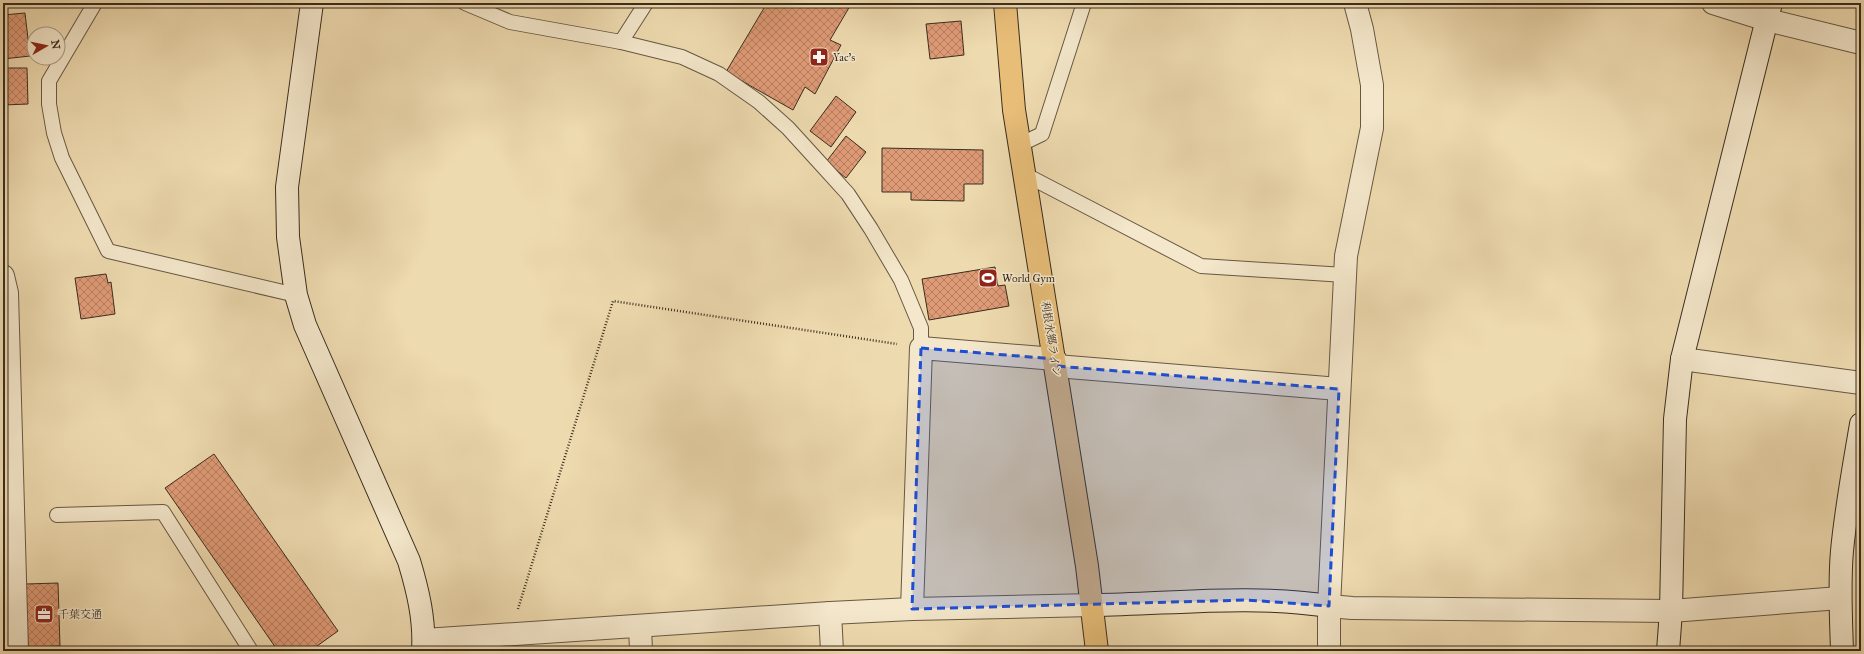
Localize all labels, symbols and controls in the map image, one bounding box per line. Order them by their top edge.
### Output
north arrow [26,26,66,66]
text: N [48,39,63,51]
pharmacy icon: Yac's [808,46,830,68]
place label: Yac's [833,51,855,64]
sports icon: World Gym [977,267,999,289]
place label: World Gym [1002,272,1056,285]
street label: 利根水郷ライン [1039,300,1063,378]
office icon: 千葉交通 [33,603,55,625]
place label: 千葉交通 [58,608,102,621]

